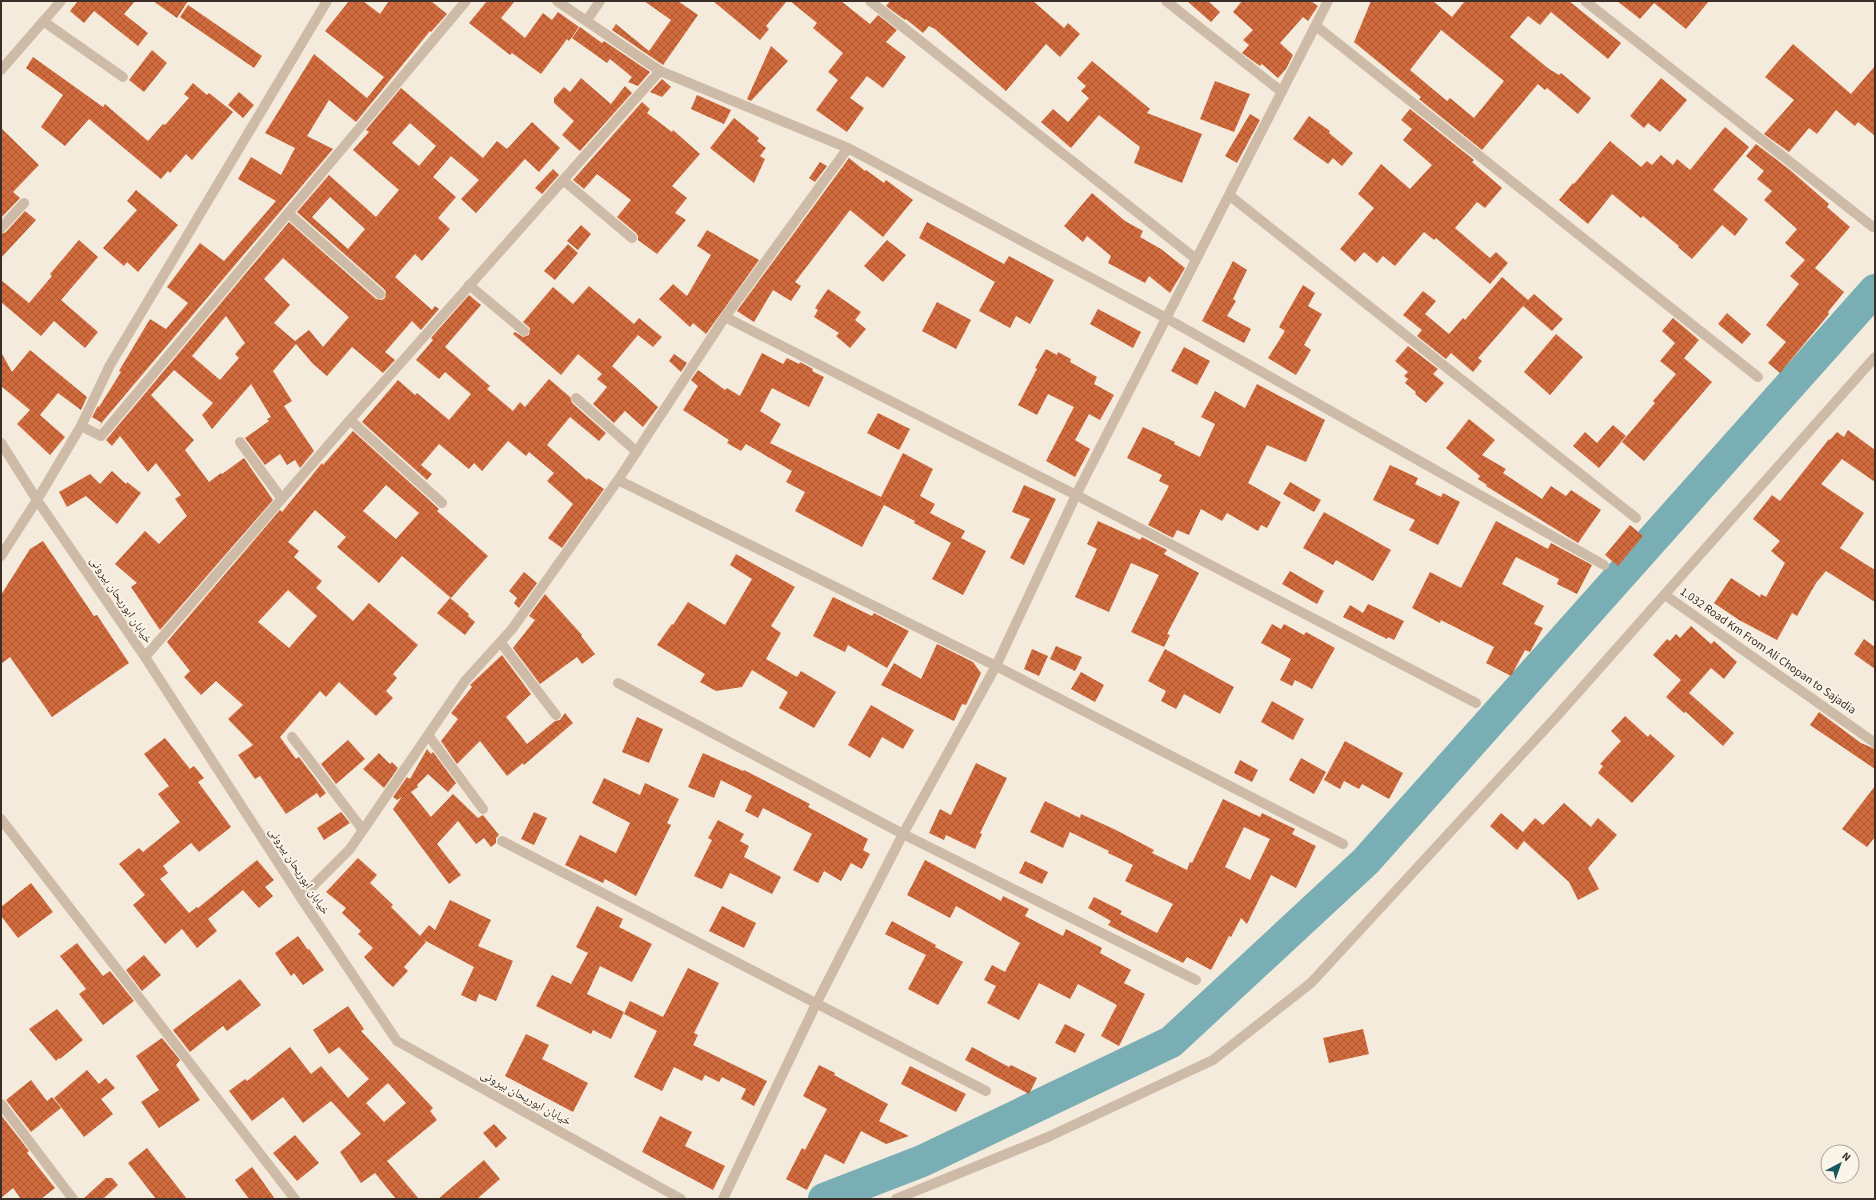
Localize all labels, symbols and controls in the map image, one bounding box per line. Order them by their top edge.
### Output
street label: خیابان ابوریحان بیرونی [86,553,157,647]
street label: 1.032 Road Km From Ali Chopan to Sajadia [1676,583,1860,719]
street label: خیابان ابوریحان بیرونی [264,824,334,918]
street label: خیابان ابوریحان بیرونی [478,1066,575,1130]
north arrow [1820,1144,1860,1184]
text: N [1839,1149,1854,1165]

